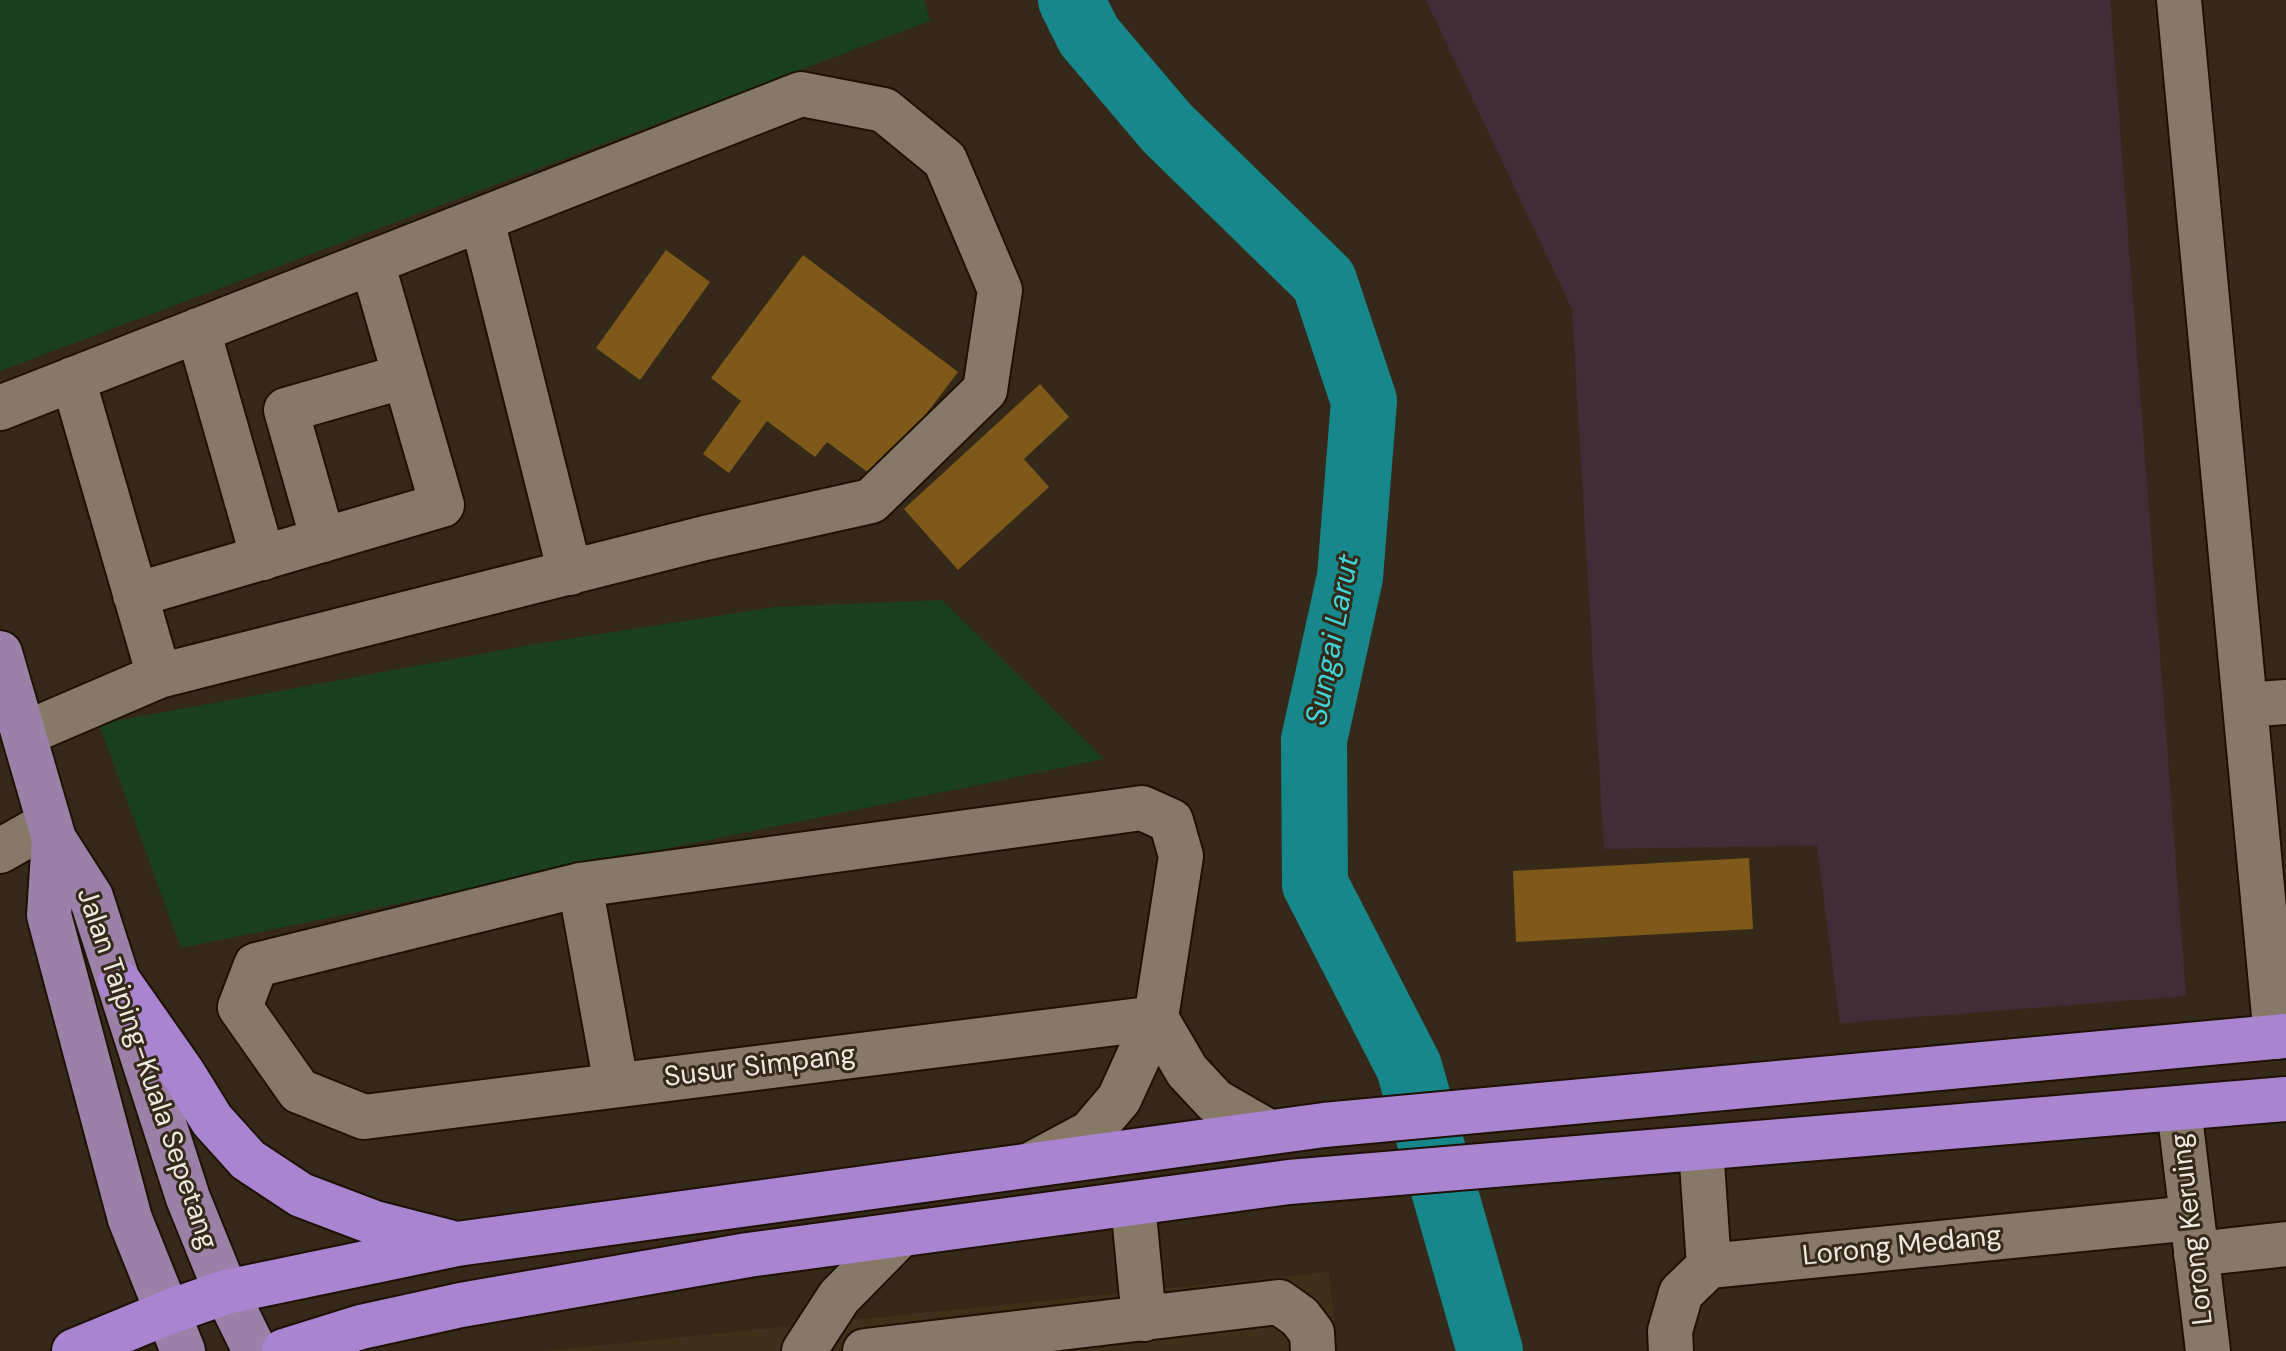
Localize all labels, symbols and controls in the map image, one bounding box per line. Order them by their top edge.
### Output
water label: Sungai Larut [1300,552,1368,728]
street label: Jalan Taiping-Kuala Sepetang [68,884,224,1254]
street label: Susur Simpang [662,1039,858,1095]
street label: Lorong Keruing [2165,1131,2221,1327]
street label: Lorong Medang [1801,1220,2003,1274]

